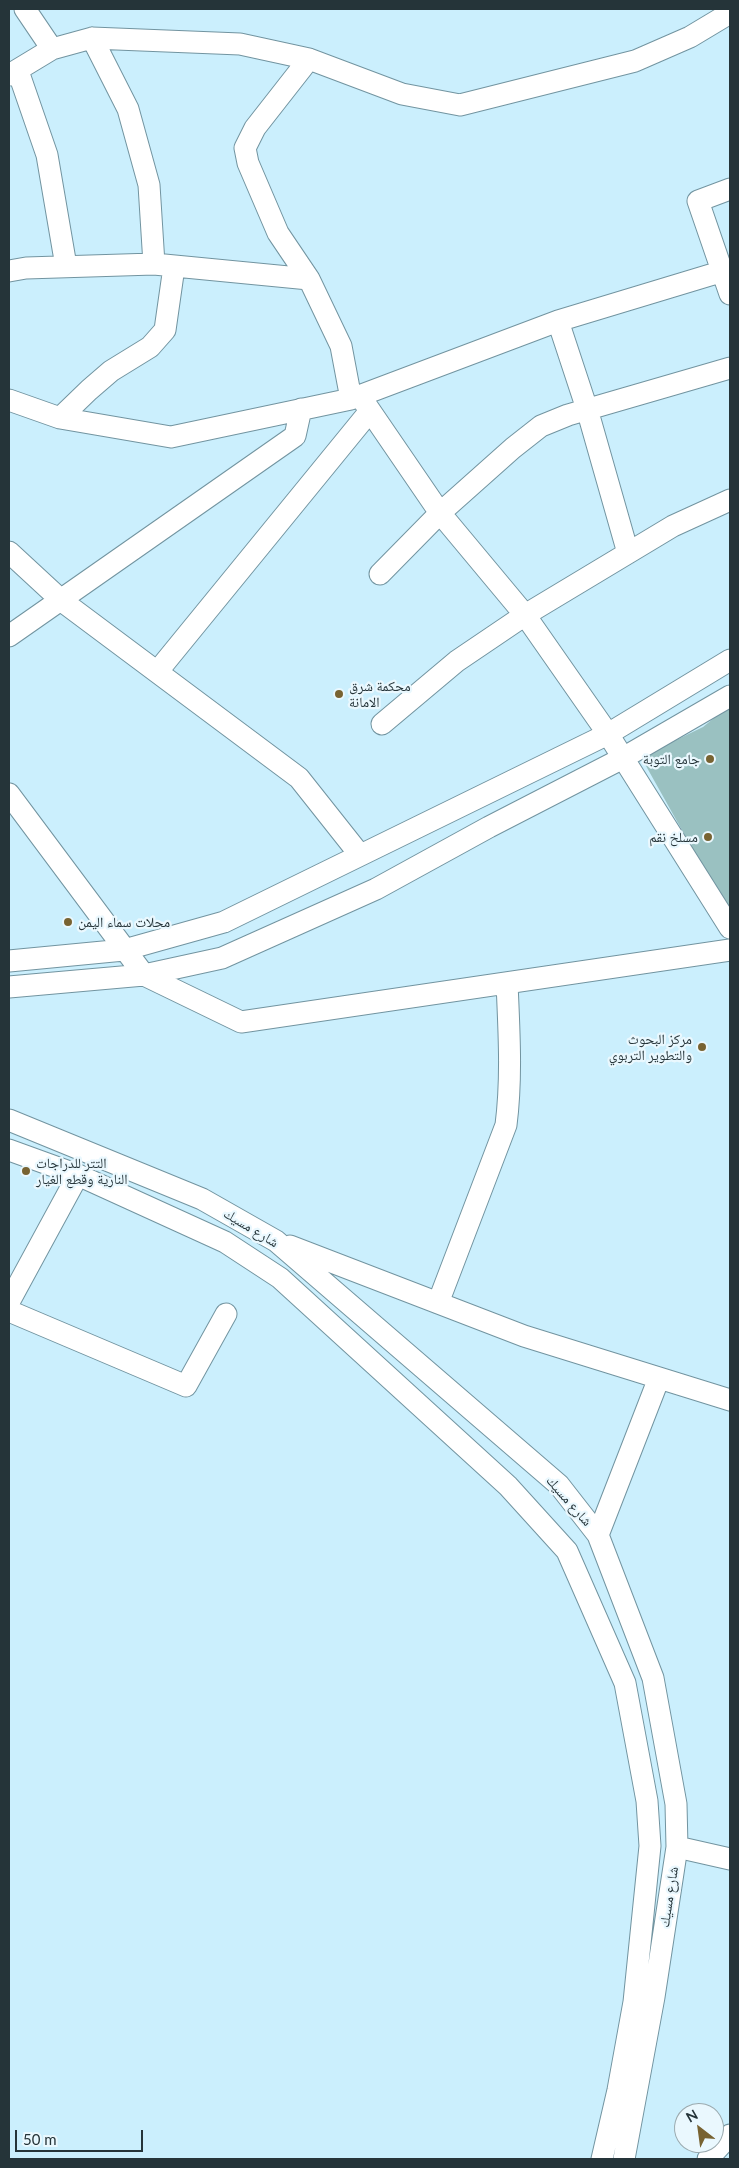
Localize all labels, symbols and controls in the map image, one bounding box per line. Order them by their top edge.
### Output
place label: محكمة شرق الامانة [349,678,411,710]
marker: محكمة شرق الامانة [333,688,345,700]
place label: جامع التوبة [643,751,700,767]
marker: جامع التوبة [704,753,716,765]
place label: مسلخ نقم [649,829,698,845]
marker: مسلخ نقم [702,831,714,843]
place label: محلات سماء اليمن [78,914,170,930]
marker: محلات سماء اليمن [62,916,74,928]
place label: مركز البحوث والتطوير التربوي [609,1031,692,1064]
marker: مركز البحوث والتطوير التربوي [696,1041,708,1053]
place label: التتر للدراجات النارية وقطع الغيار [36,1155,128,1188]
marker: التتر للدراجات النارية وقطع الغيار [20,1165,32,1177]
street label: شارع مسيك [220,1205,282,1251]
street label: شارع مسيك [543,1472,595,1530]
street label: شارع مسيك [656,1865,682,1929]
north arrow [674,2103,724,2153]
text: N [683,2105,701,2126]
scale bar [18,2120,145,2152]
text: 50 m [23,2130,57,2148]

